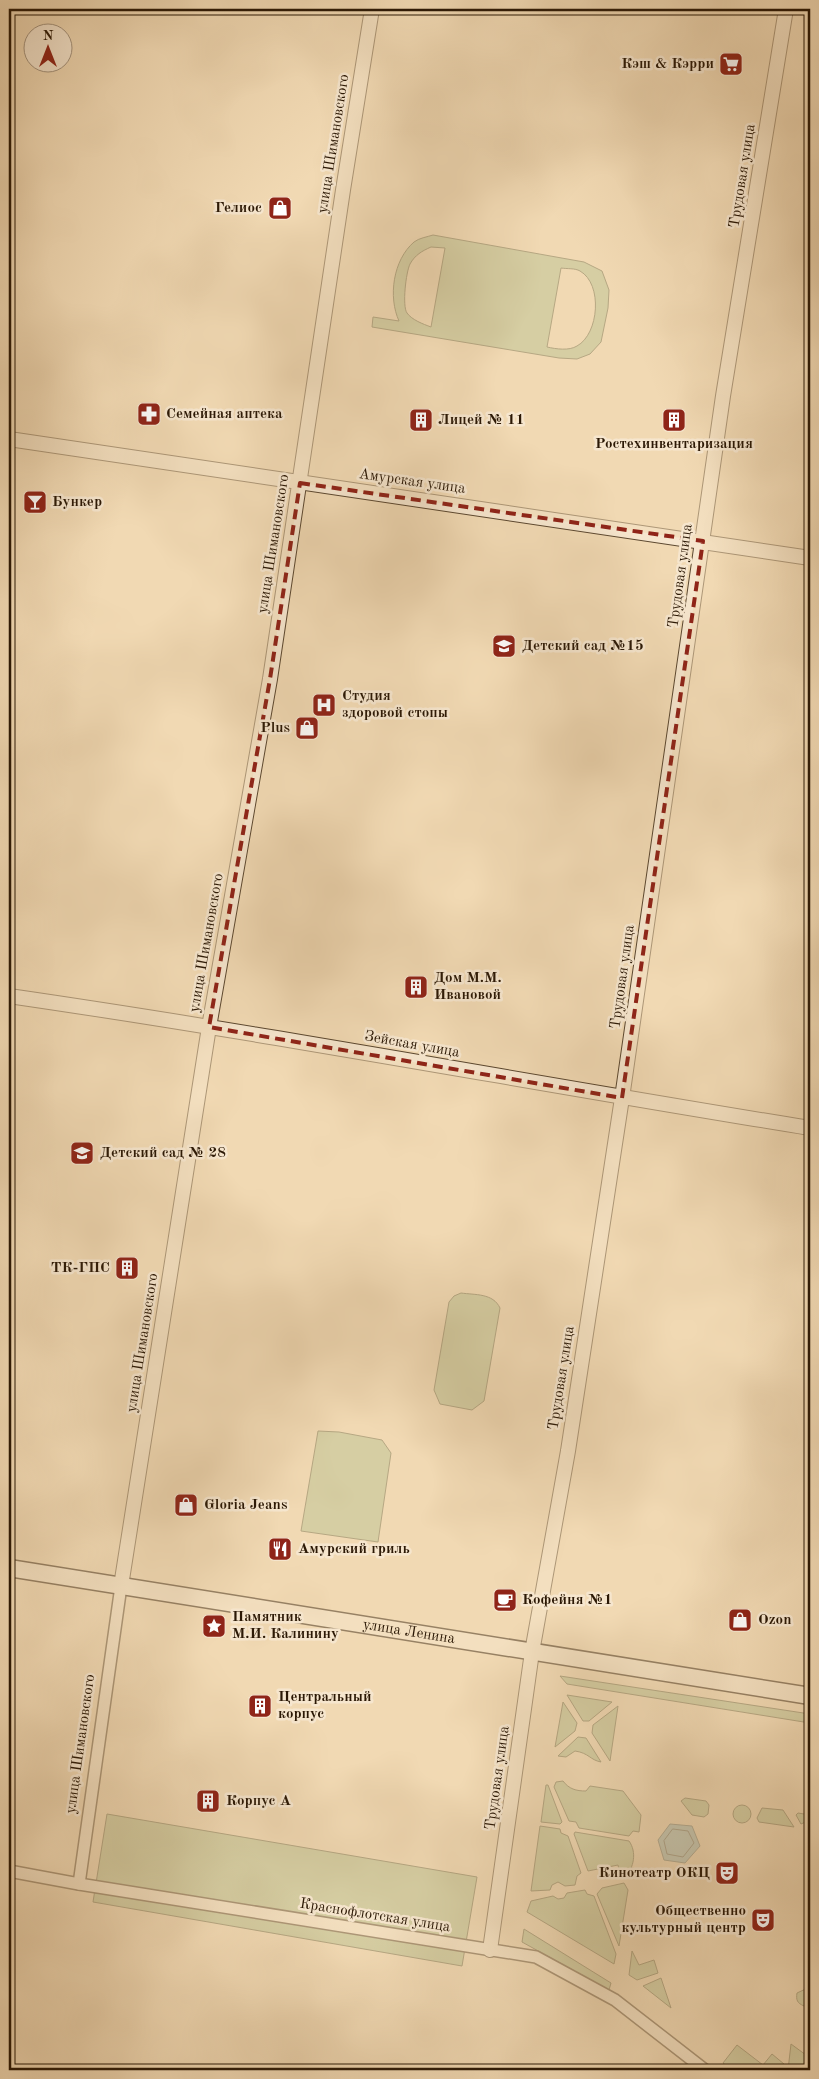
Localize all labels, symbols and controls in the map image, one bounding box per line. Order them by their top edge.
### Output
north arrow [22,22,72,72]
text: N [43,29,54,43]
supermarket icon: Кэш & Кэрри [718,51,744,77]
place label: Кэш & Кэрри [621,57,714,72]
street label: улица Шимановского [316,73,352,215]
street label: Трудовая улица [727,122,759,229]
shop icon: Гелиос [267,195,293,221]
place label: Гелиос [215,201,262,216]
pharmacy icon: Семейная аптека [136,401,162,427]
place label: Семейная аптека [166,407,283,422]
building icon: Лицей № 11 [408,407,434,433]
building icon: Ростехинвентаризация [661,407,687,433]
place label: Лицей № 11 [438,413,525,428]
place label: Ростехинвентаризация [595,437,753,452]
street label: Амурская улица [358,467,467,497]
street label: улица Шимановского [256,473,292,615]
bar icon: Бункер [22,489,48,515]
place label: Бункер [52,495,102,510]
street label: Трудовая улица [666,522,696,629]
school or university icon: Детский сад №15 [491,633,517,659]
place label: Детский сад №15 [522,639,644,654]
place label: Студия здоровой стопы [342,689,448,721]
hospital icon: Студия здоровой стопы [311,692,337,718]
shop icon: Plus [294,715,320,741]
place label: Plus [260,721,290,736]
street label: улица Шимановского [187,872,227,1014]
street label: Трудовая улица [608,923,638,1030]
place label: Дом М.М. Ивановой [434,971,502,1003]
building icon: Дом М.М. Ивановой [403,974,429,1000]
street label: Зейская улица [363,1029,461,1061]
school or university icon: Детский сад № 28 [69,1140,95,1166]
place label: Детский сад № 28 [100,1146,226,1161]
building icon: ТК-ГПС [114,1255,140,1281]
place label: ТК-ГПС [51,1261,110,1276]
street label: улица Шимановского [125,1272,161,1414]
street label: Трудовая улица [546,1324,578,1431]
shop icon: Gloria Jeans [173,1492,199,1518]
place label: Gloria Jeans [204,1498,287,1513]
restaurant icon: Амурский гриль [267,1536,293,1562]
place label: Амурский гриль [298,1542,410,1557]
cafe icon: Кофейня №1 [492,1587,518,1613]
place label: Кофейня №1 [522,1593,612,1608]
shop icon: Ozon [727,1607,753,1633]
place label: Памятник М.И. Калинину [232,1610,339,1642]
place icon: Памятник М.И. Калинину [201,1613,227,1639]
place label: Ozon [758,1613,791,1628]
street label: улица Ленина [362,1617,457,1647]
street label: улица Шимановского [64,1673,98,1815]
place label: Центральный корпус [278,1690,371,1722]
building icon: Центральный корпус [247,1693,273,1719]
street label: Трудовая улица [483,1724,513,1831]
building icon: Корпус А [195,1788,221,1814]
place label: Корпус А [226,1794,291,1809]
theatre icon: Кинотеатр ОКЦ [714,1860,740,1886]
place label: Кинотеатр ОКЦ [599,1866,710,1881]
street label: Краснофлотская улица [299,1897,452,1935]
place label: Общественно культурный центр [621,1904,746,1936]
theatre icon: Общественно культурный центр [750,1907,776,1933]

